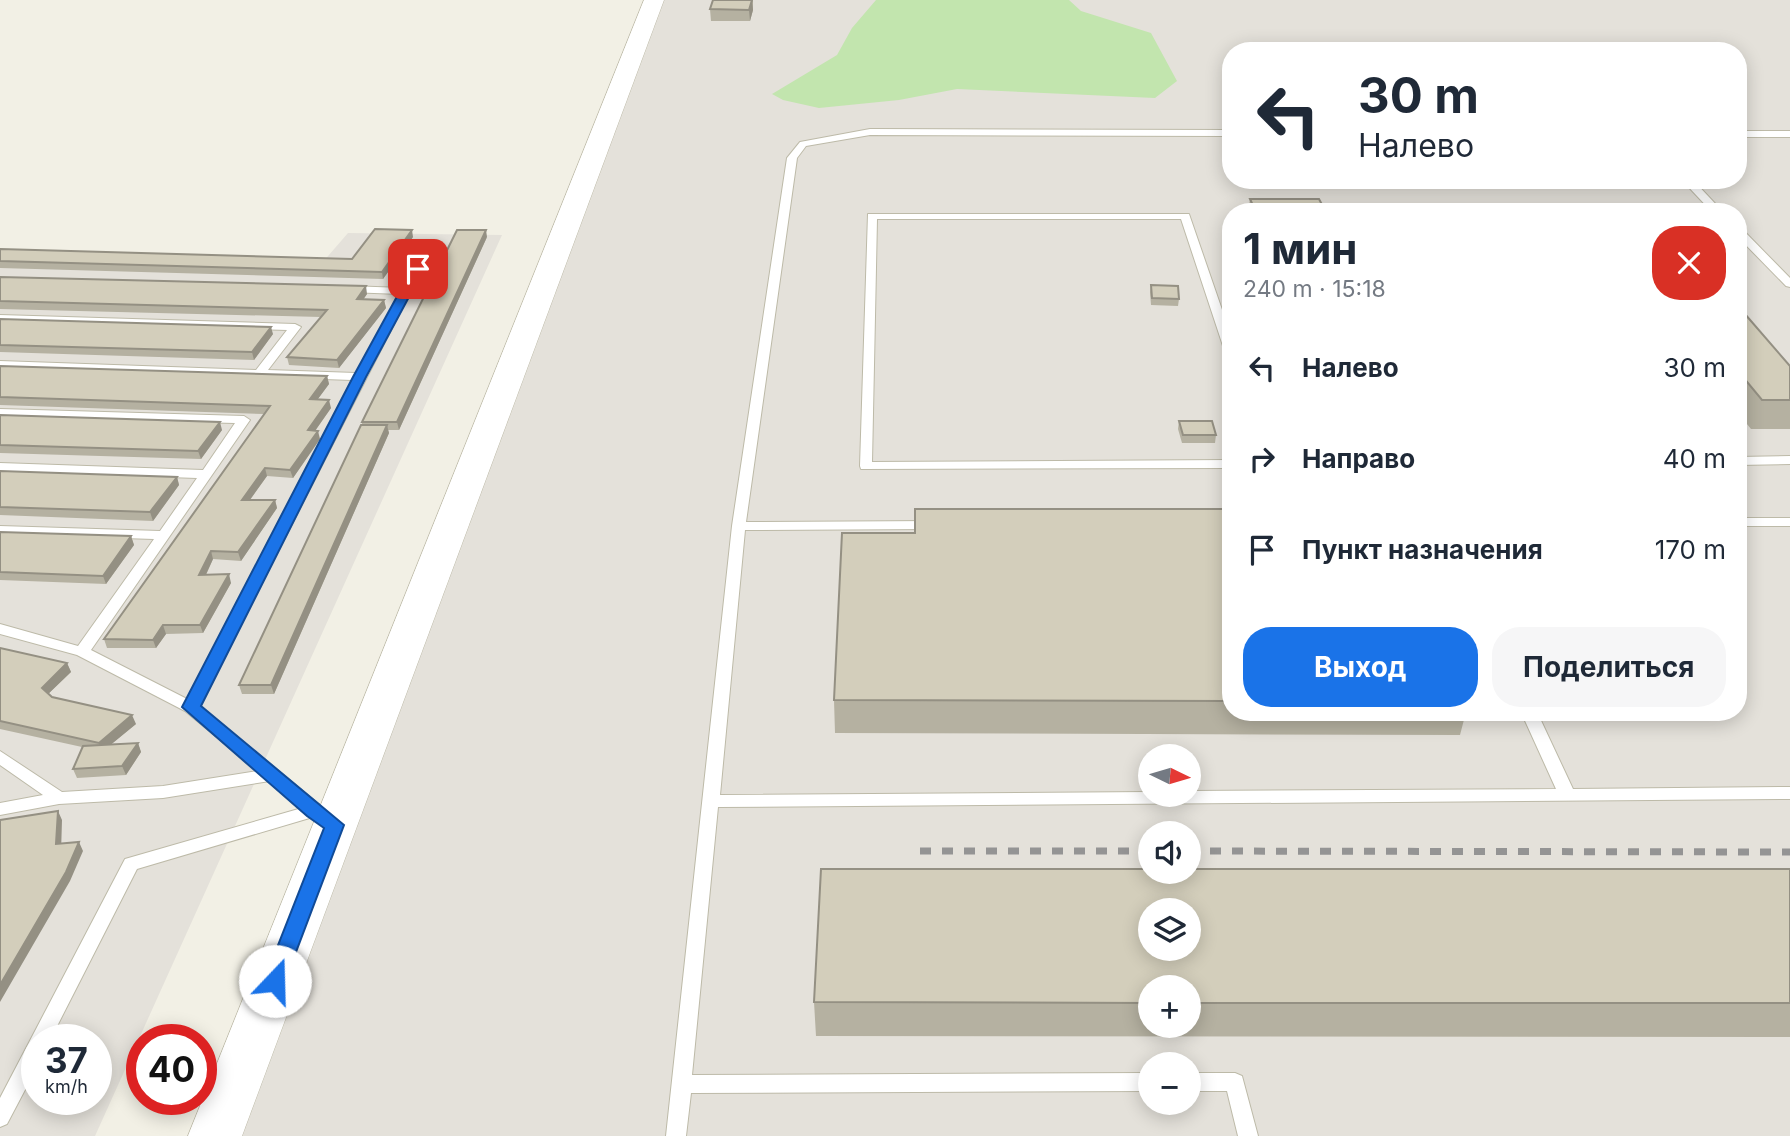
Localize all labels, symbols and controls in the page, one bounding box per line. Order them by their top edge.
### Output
text: 30 m [1358,66,1479,125]
icon: left [1243,70,1334,161]
text: Налево [1358,126,1474,165]
text: 1 мин [1243,223,1357,274]
button: close [1652,226,1726,300]
pin [388,239,448,299]
icon: arrive [399,250,437,288]
text: 240 m · 15:18 [1243,275,1386,303]
icon: left [1243,349,1281,387]
text: Налево [1302,352,1399,383]
text: 30 m [1663,352,1726,383]
icon: right [1243,440,1281,478]
text: Направо [1302,443,1415,474]
text: 40 m [1663,443,1726,474]
icon: arrive [1243,531,1281,569]
text: Пункт назначения [1302,534,1543,565]
text: 170 m [1655,534,1726,565]
button: Выход [1243,627,1478,707]
button: Поделиться [1492,627,1726,707]
north arrow [1138,744,1200,807]
map controls [1138,744,1201,1115]
button: sound [1138,821,1201,884]
button: layers [1138,898,1201,961]
position arrow [238,944,312,1018]
button: + [1138,975,1201,1038]
speed limit sign: 40 [126,1024,217,1115]
text: 37 [45,1039,88,1081]
button: − [1138,1052,1201,1115]
text: km/h [45,1076,88,1097]

